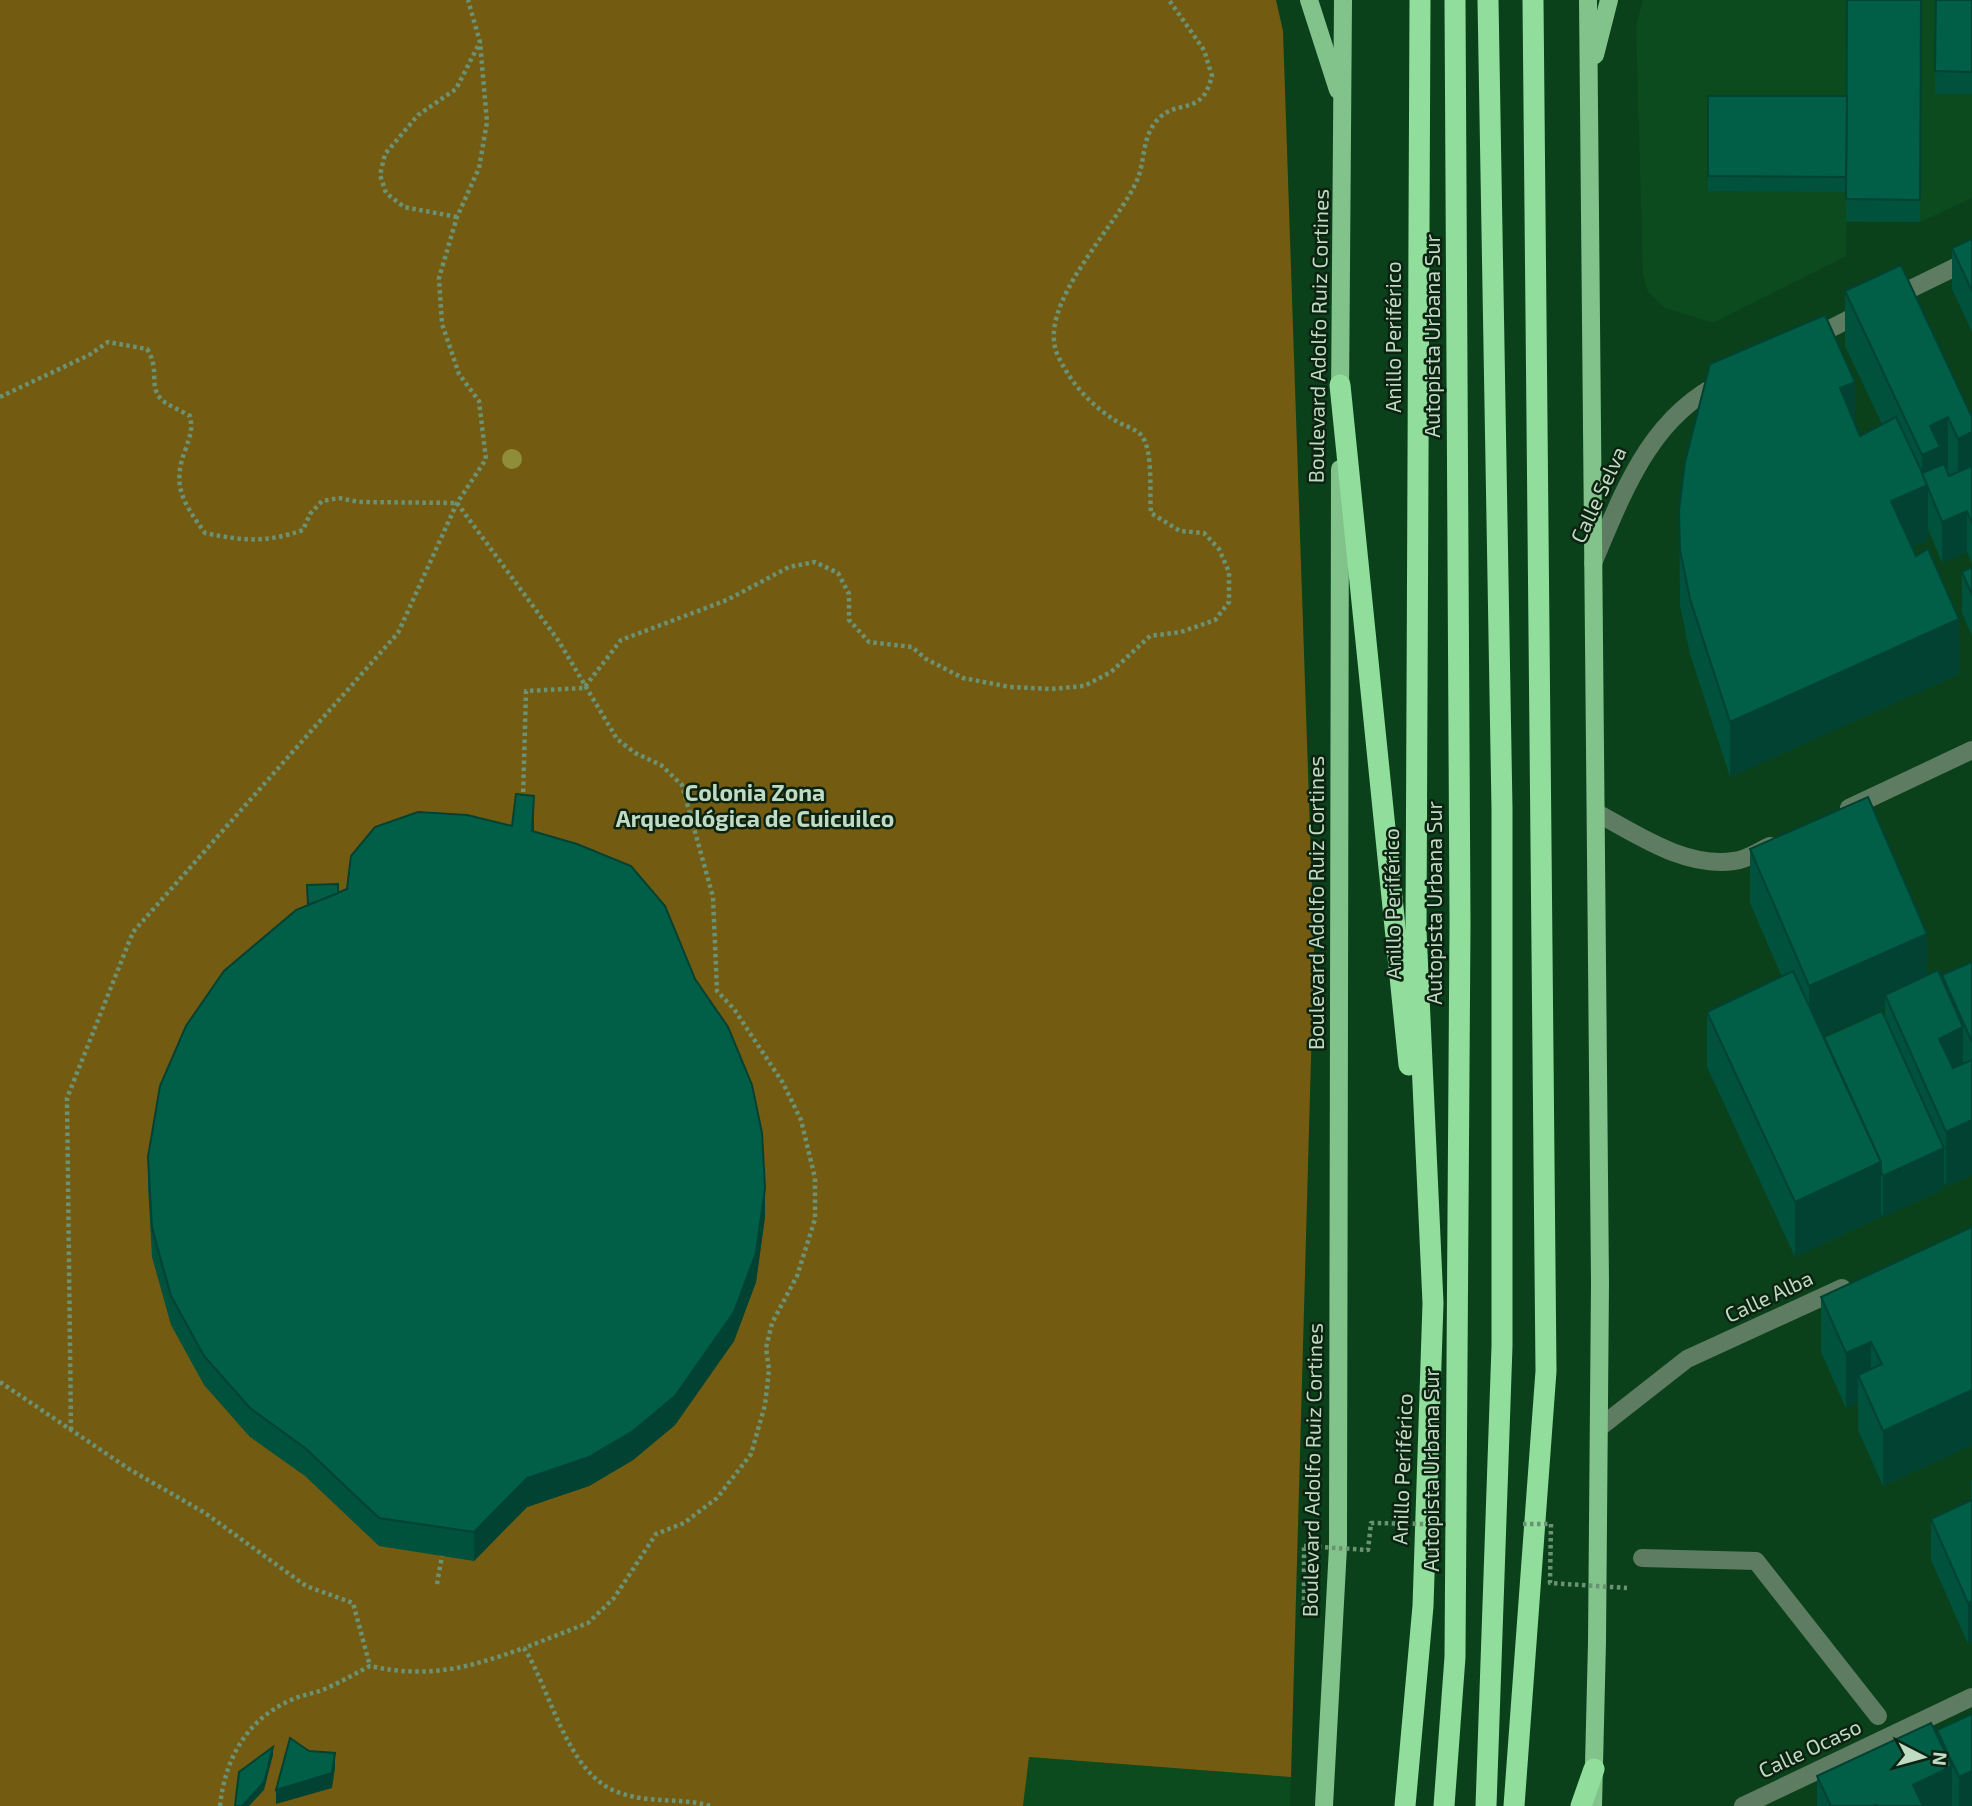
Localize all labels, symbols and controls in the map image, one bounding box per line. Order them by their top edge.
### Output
street label: Boulevard Adolfo Ruiz Cortines [1302,189,1333,483]
street label: Autopista Urbana Sur [1419,234,1444,438]
street label: Anillo Periférico [1380,261,1405,413]
street label: Calle Selva [1564,442,1631,546]
street label: Boulevard Adolfo Ruiz Cortines [1303,756,1328,1050]
district label: Colonia Zona Arqueológica de Cuicuilco [616,778,894,832]
street label: Autopista Urbana Sur [1421,801,1446,1005]
street label: Anillo Periférico [1378,828,1405,980]
street label: Calle Alba [1720,1264,1816,1327]
street label: Boulevard Adolfo Ruiz Cortines [1296,1323,1327,1617]
street label: Autopista Urbana Sur [1418,1368,1443,1572]
street label: Anillo Periférico [1386,1393,1417,1545]
street label: Calle Ocaso [1754,1713,1865,1782]
north arrow [1888,1722,1958,1792]
text: N [1928,1751,1953,1767]

